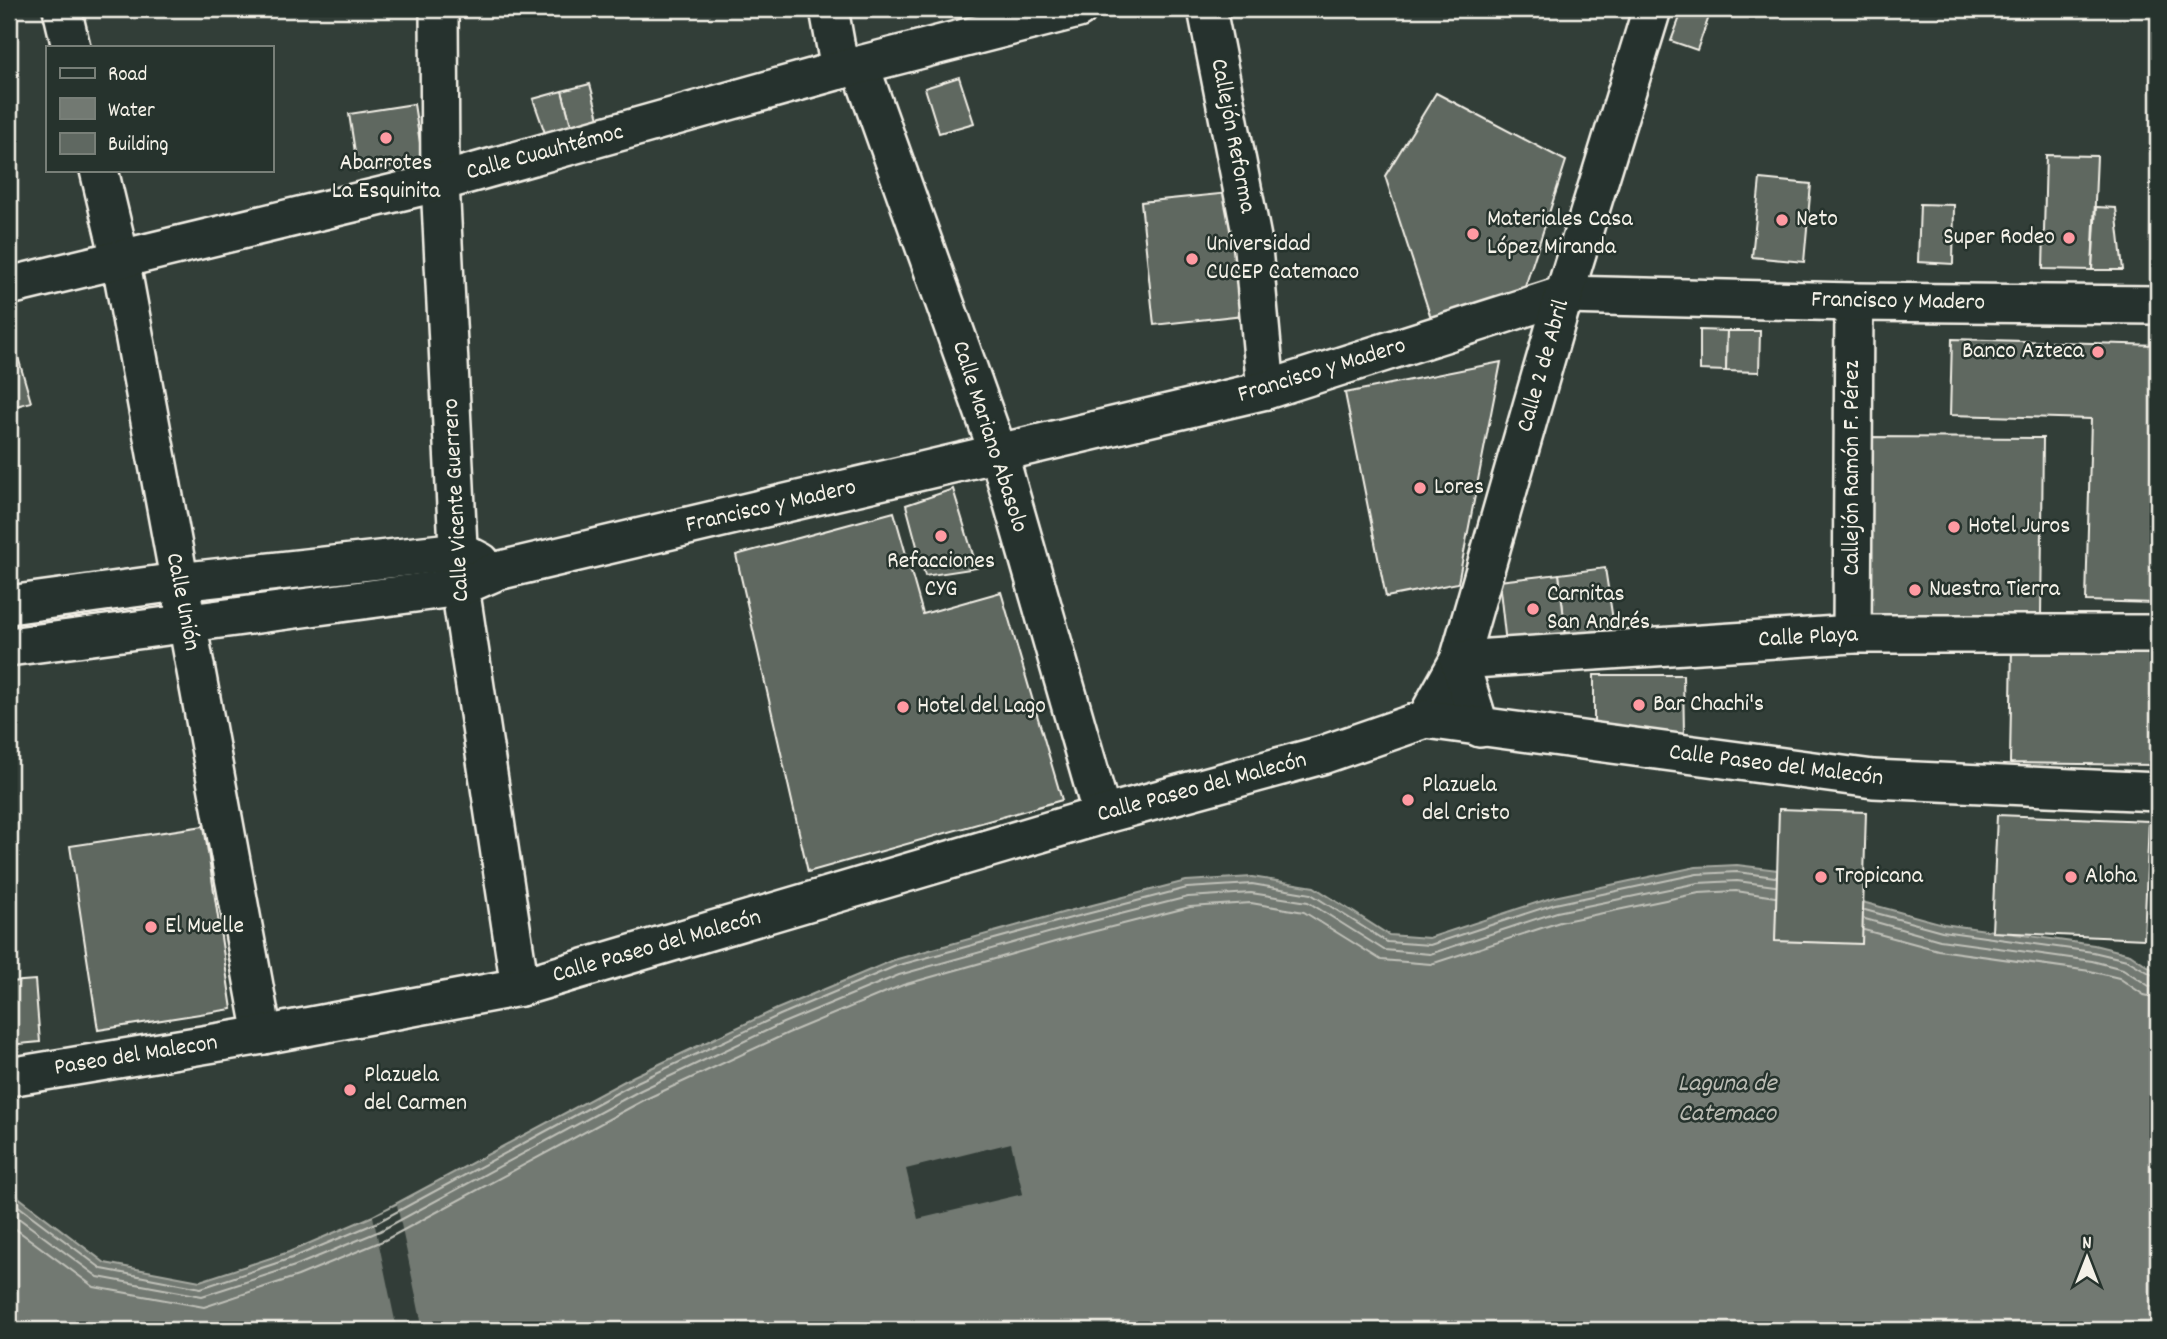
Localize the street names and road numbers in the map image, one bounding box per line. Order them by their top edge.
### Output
street label: Callejón Reforma [1200,56,1264,217]
street label: Calle Cuauhtémoc [463,116,627,190]
street label: Francisco y Madero [1811,283,1985,321]
street label: Calle 2 de Abril [1509,295,1579,436]
street label: Francisco y Madero [1234,329,1410,413]
street label: Calle Mariano Abasolo [942,337,1036,537]
street label: Callejón Ramón F. Pérez [1836,360,1870,576]
street label: Calle Vicente Guerrero [435,397,479,603]
street label: Francisco y Madero [682,471,860,543]
street label: Calle Unión [156,550,208,654]
street label: Calle Playa [1757,618,1859,658]
street label: Calle Paseo del Malecón [1667,736,1885,796]
street label: Calle Paseo del Malecón [1093,744,1311,832]
street label: Calle Paseo del Malecón [549,901,765,993]
street label: Paseo del Malecon [52,1026,220,1086]

